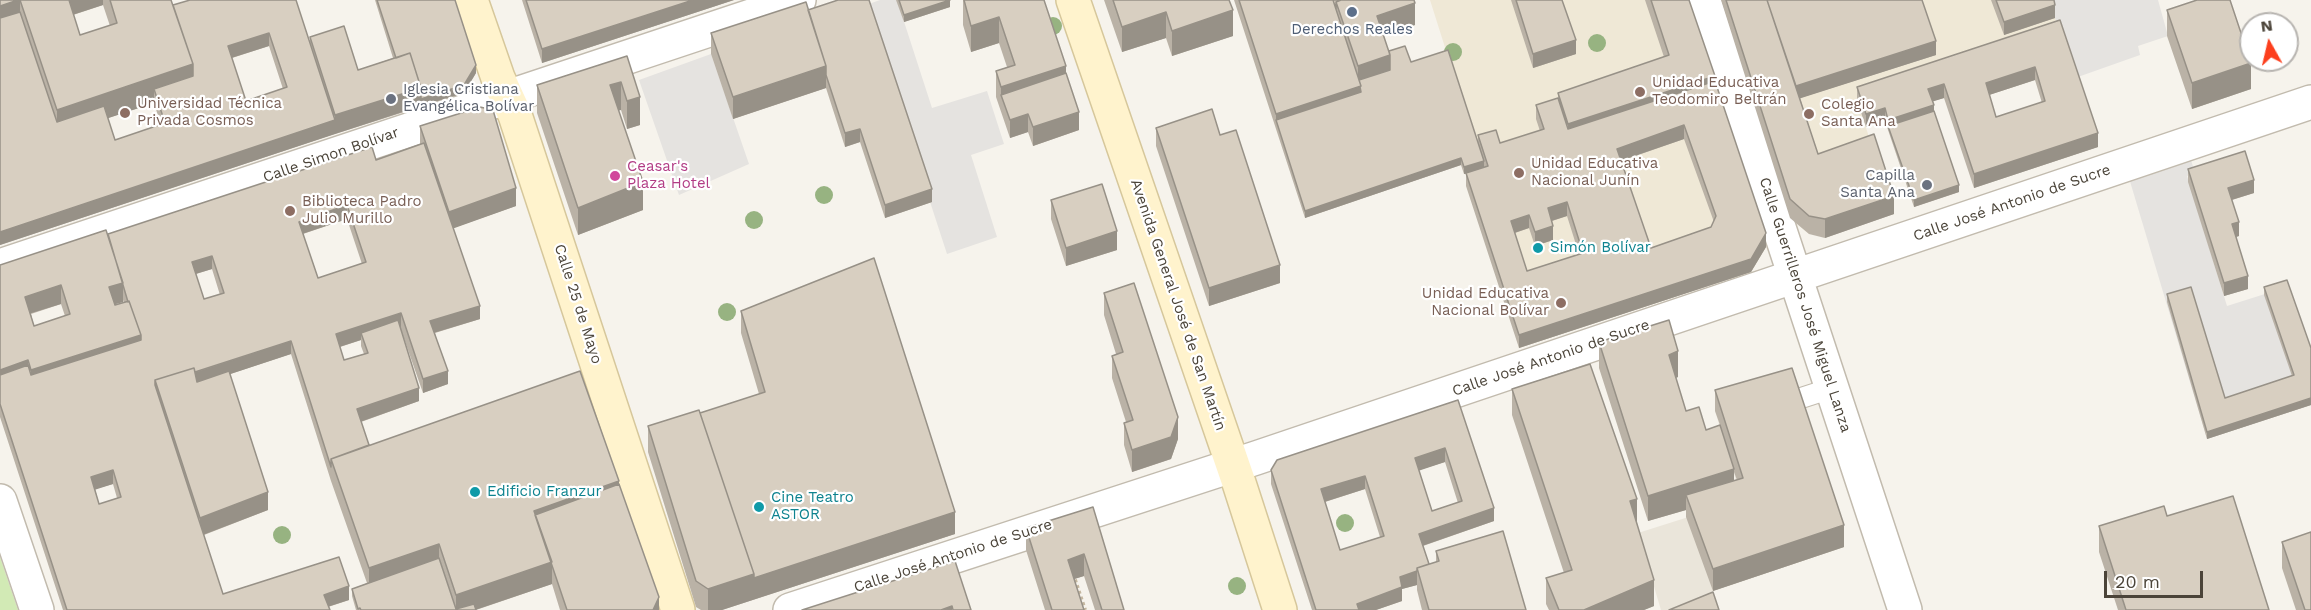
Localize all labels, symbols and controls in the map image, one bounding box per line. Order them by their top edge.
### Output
marker: Derechos Reales [1345,5,1359,19]
north arrow [2239,12,2299,72]
text: N [2260,15,2274,36]
place label: Derechos Reales [1291,21,1413,39]
place label: Unidad Educativa Teodomiro Beltrán [1652,74,1786,109]
place label: Iglesia Cristiana Evangélica Bolívar [403,81,534,116]
marker: Unidad Educativa Teodomiro Beltrán [1633,85,1647,99]
marker: Iglesia Cristiana Evangélica Bolívar [384,92,398,106]
place label: Universidad Técnica Privada Cosmos [137,95,282,130]
place label: Colegio Santa Ana [1821,96,1896,131]
marker: Universidad Técnica Privada Cosmos [118,106,132,120]
marker: Colegio Santa Ana [1802,107,1816,121]
street label: Calle Simon Bolívar [261,123,401,187]
place label: Unidad Educativa Nacional Junín [1531,155,1658,190]
place label: Ceasar's Plaza Hotel [627,158,710,193]
street label: Calle José Antonio de Sucre [1911,161,2113,245]
marker: Unidad Educativa Nacional Junín [1512,166,1526,180]
place label: Capilla Santa Ana [1840,167,1915,202]
marker: Ceasar's Plaza Hotel [608,169,622,183]
street label: Calle Guerrilleros José Miguel Lanza [1755,175,1855,435]
street label: Avenida General José de San Martín [1126,177,1230,433]
marker: Capilla Santa Ana [1920,178,1934,192]
place label: Biblioteca Padro Julio Murillo [302,193,422,228]
marker: Biblioteca Padro Julio Murillo [283,204,297,218]
place label: Simón Bolívar [1550,239,1651,257]
marker: Simón Bolívar [1531,241,1545,255]
street label: Calle 25 de Mayo [550,242,606,366]
place label: Unidad Educativa Nacional Bolívar [1422,285,1549,320]
marker: Unidad Educativa Nacional Bolívar [1554,296,1568,310]
street label: Calle José Antonio de Sucre [1450,316,1652,400]
place label: Edificio Franzur [487,483,602,501]
marker: Edificio Franzur [468,485,482,499]
place label: Cine Teatro ASTOR [771,489,854,524]
marker: Cine Teatro ASTOR [752,500,766,514]
street label: Calle José Antonio de Sucre [852,515,1054,597]
scale bar [2107,559,2206,597]
text: 20 m [2115,571,2160,592]

